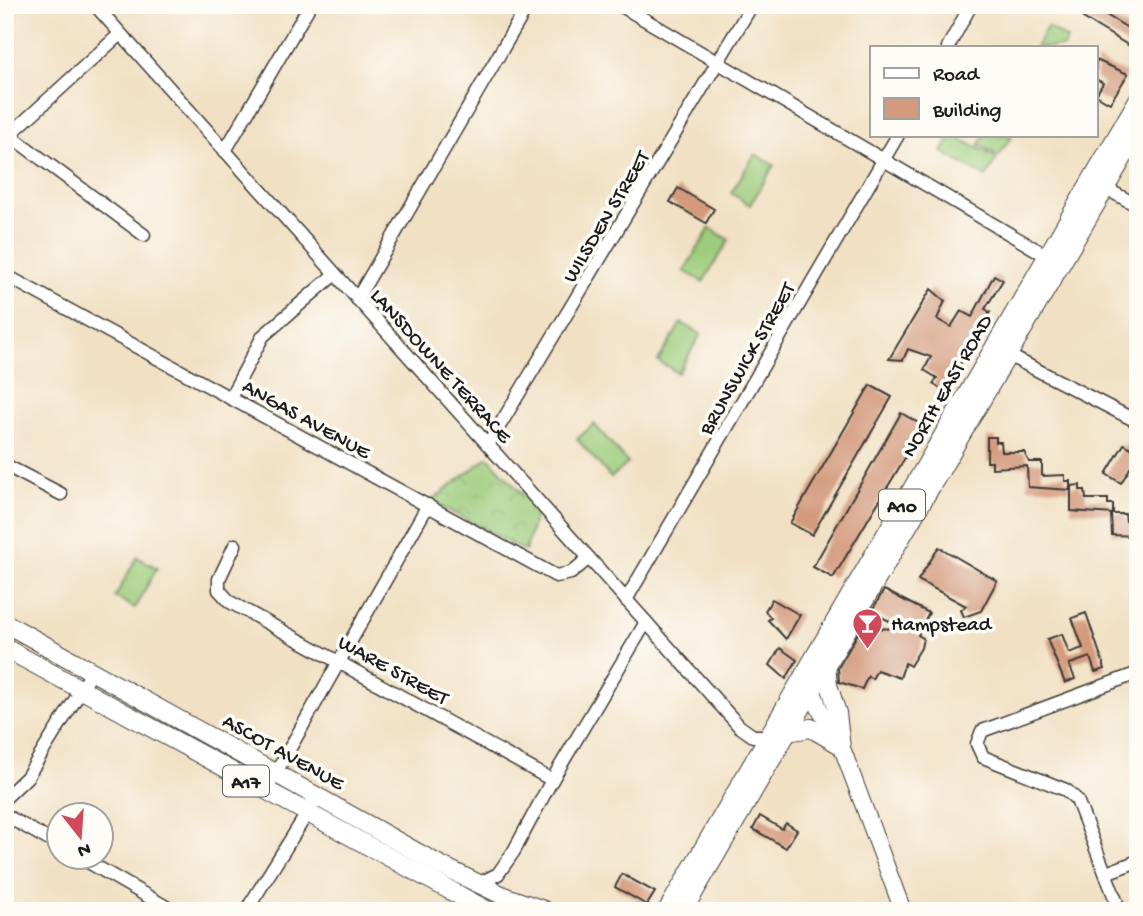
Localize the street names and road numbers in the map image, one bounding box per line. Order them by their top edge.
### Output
street label: WILSDEN STREET [559,147,658,288]
street label: BRUNSWICK STREET [695,279,803,441]
street label: LANSDOWNE TERRACE [363,285,516,451]
street label: NORTH EAST ROAD [898,311,1000,462]
street label: ANGAS AVENUE [237,376,374,467]
road number: A10 [879,490,925,520]
street label: WARE STREET [333,631,453,713]
street label: ASCOT AVENUE [217,710,348,798]
road number: A17 [223,766,269,796]

